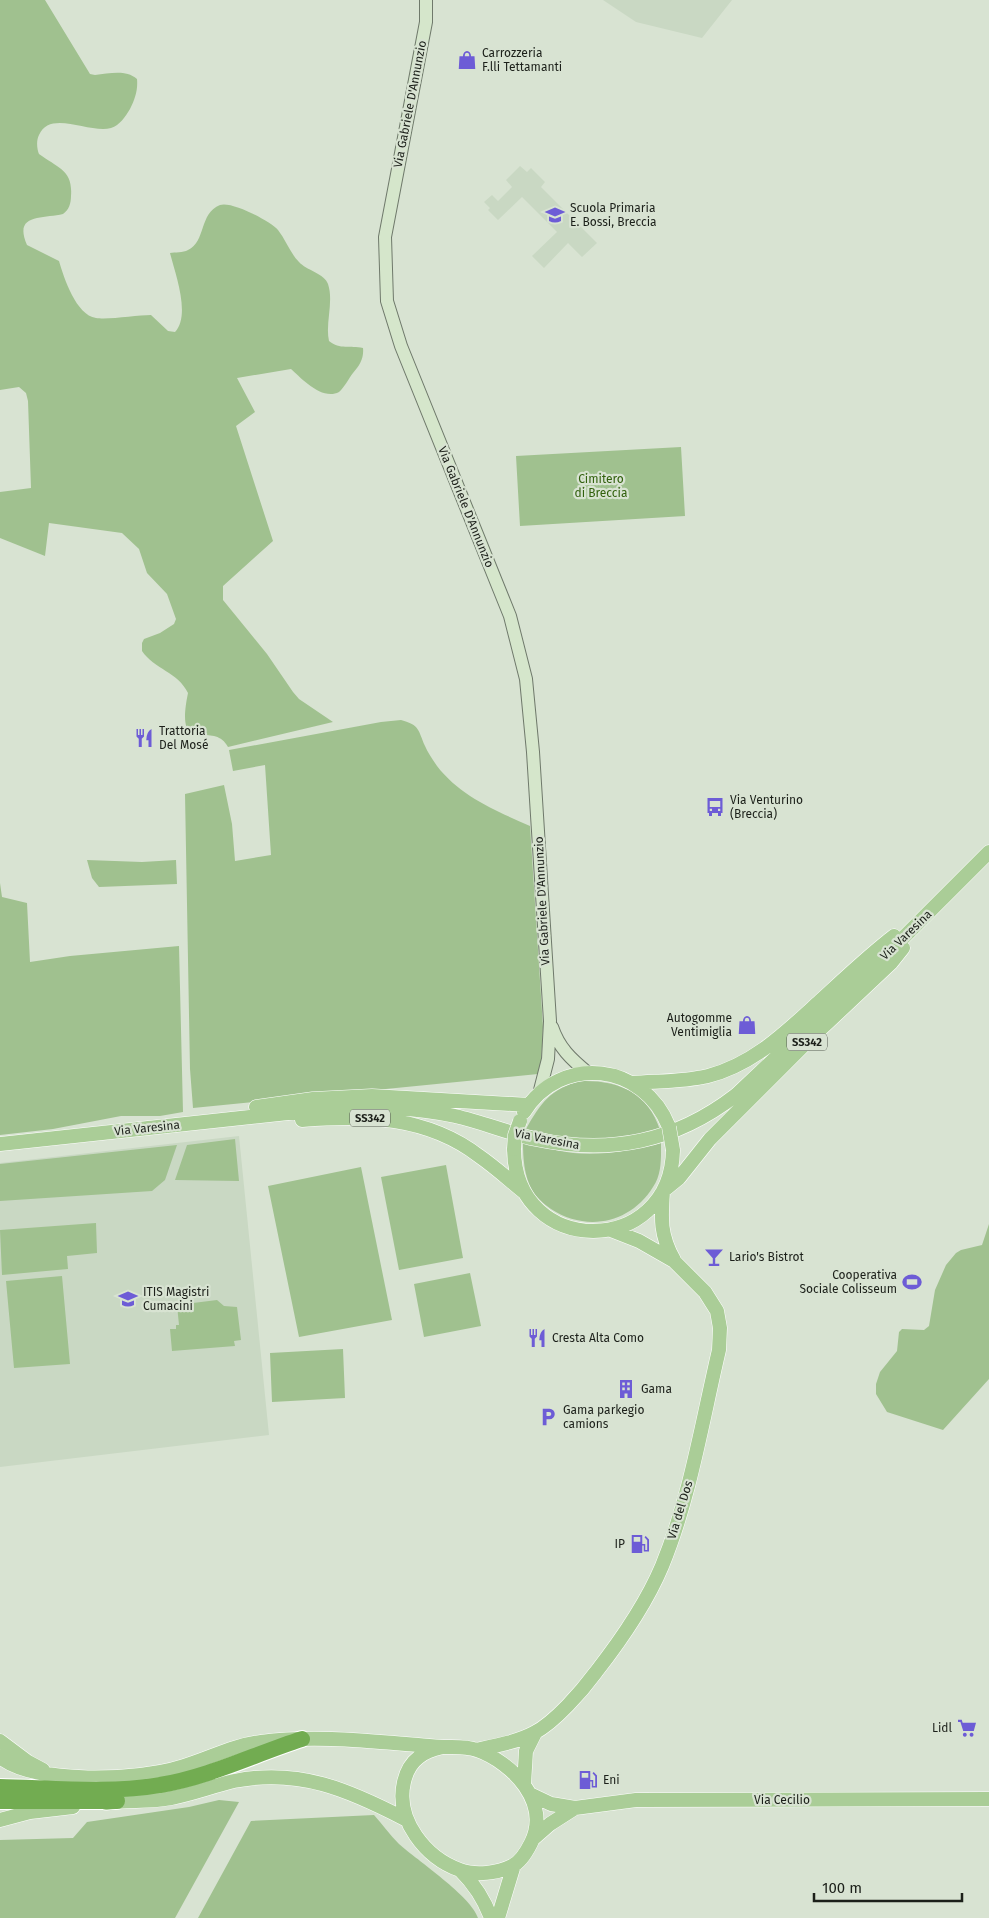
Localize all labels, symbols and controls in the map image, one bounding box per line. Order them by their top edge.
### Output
street label: Via Gabriele D'Annunzio [391,39,429,169]
place label: Carrozzeria F.lli Tettamanti [482,46,562,74]
shop icon: Carrozzeria F.lli Tettamanti [456,49,478,71]
place label: Scuola Primaria E. Bossi, Breccia [570,201,657,229]
school or university icon: Scuola Primaria E. Bossi, Breccia [544,204,566,226]
street label: Via Gabriele D'Annunzio [435,444,497,570]
park label: Cimitero di Breccia [575,472,628,500]
place label: Trattoria Del Mosé [159,724,208,752]
restaurant icon: Trattoria Del Mosé [133,727,155,749]
place label: Via Venturino (Breccia) [730,793,803,821]
bus stop icon: Via Venturino (Breccia) [704,796,726,818]
street label: Via Gabriele D'Annunzio [532,836,552,966]
street label: Via Varesina [877,907,935,963]
place label: Autogomme Ventimiglia [667,1011,732,1039]
shop icon: Autogomme Ventimiglia [736,1014,758,1036]
road number: SS342 [787,1034,827,1050]
road number: SS342 [350,1110,390,1126]
street label: Via Varesina [114,1118,180,1138]
street label: Via Varesina [513,1126,581,1152]
bar icon: Lario's Bistrot [703,1246,725,1268]
place label: Lario's Bistrot [729,1250,804,1264]
place label: Cooperativa Sociale Colisseum [799,1268,897,1296]
sports icon: Cooperativa Sociale Colisseum [901,1271,923,1293]
place label: ITIS Magistri Cumacini [143,1285,209,1313]
school or university icon: ITIS Magistri Cumacini [117,1288,139,1310]
restaurant icon: Cresta Alta Como [526,1327,548,1349]
place label: Cresta Alta Como [552,1331,644,1345]
building icon: Gama [615,1378,637,1400]
place label: Gama [641,1382,672,1396]
place label: Gama parkegio camions [563,1403,644,1431]
parking icon: Gama parkegio camions [537,1406,559,1428]
street label: Via del Dos [664,1479,696,1541]
fuel station icon: IP [629,1533,651,1555]
place label: IP [614,1537,625,1551]
supermarket icon: Lidl [956,1717,978,1739]
place label: Lidl [932,1721,952,1735]
fuel station icon: Eni [577,1769,599,1791]
place label: Eni [603,1773,620,1787]
street label: Via Cecilio [754,1793,810,1807]
scale bar [814,1870,962,1902]
text: 100 m [822,1879,862,1897]

